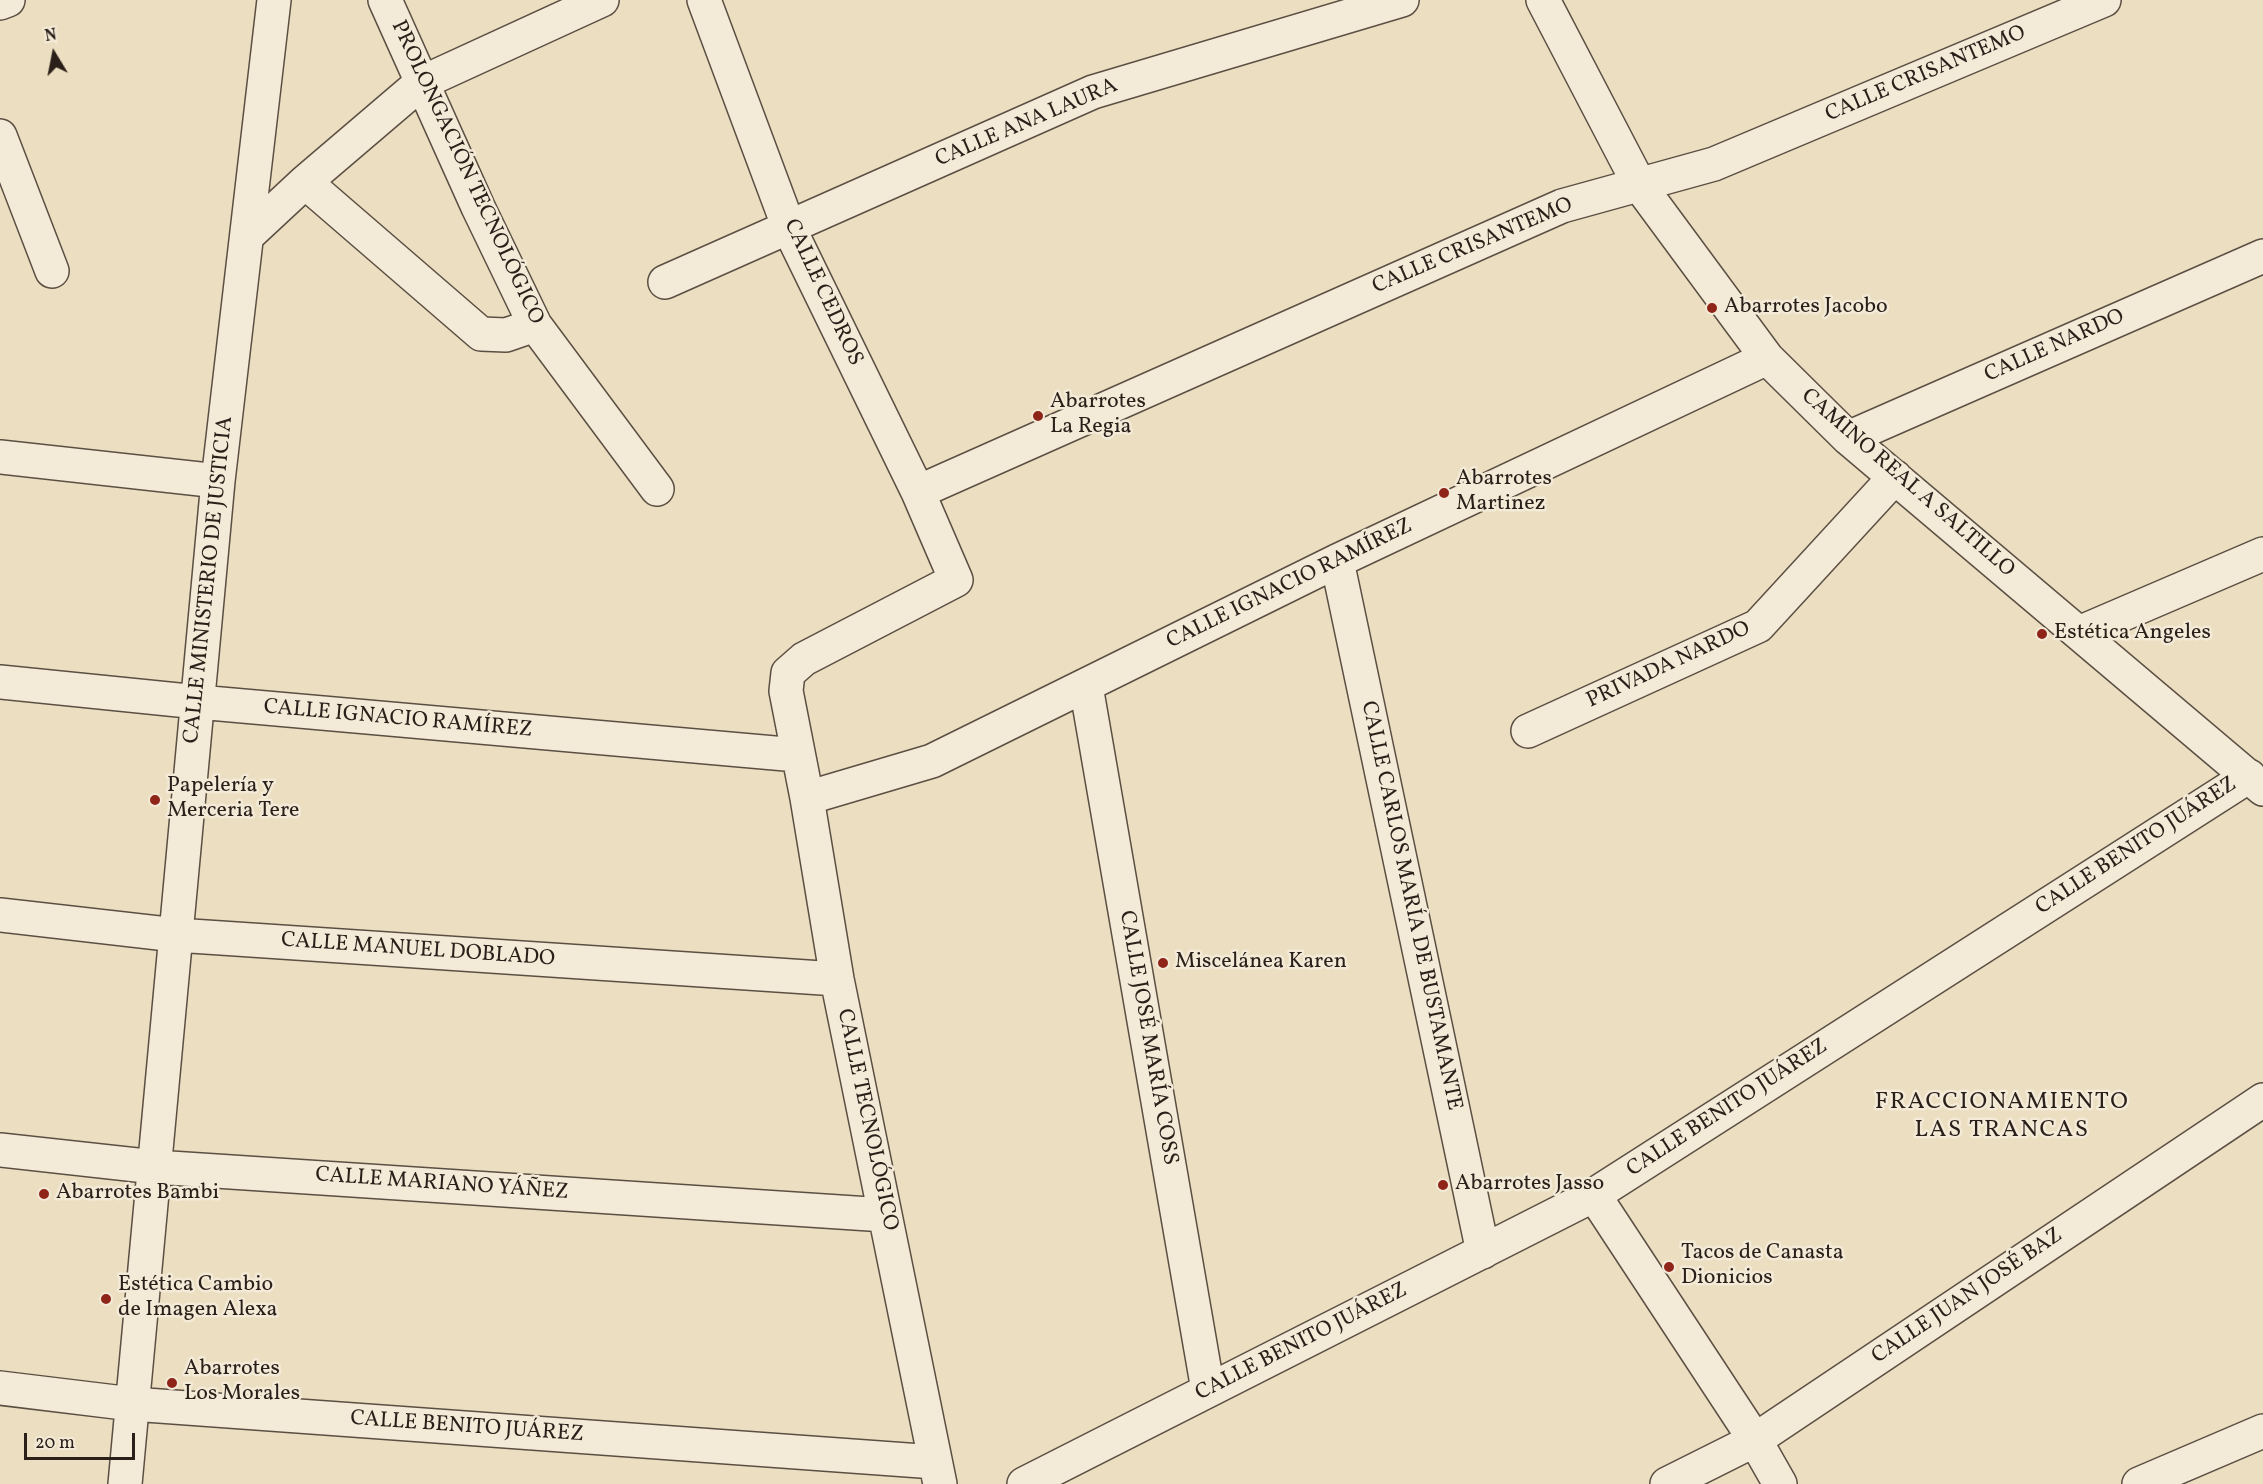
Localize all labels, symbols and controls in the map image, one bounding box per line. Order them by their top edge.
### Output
street label: PROLONGACIÓN TECNOLÓGICO [384,17,548,329]
street label: CALLE CRISANTEMO [1822,21,2030,129]
north arrow [24,24,84,84]
text: N [43,24,59,48]
street label: CALLE ANA LAURA [932,74,1122,174]
street label: CALLE CRISANTEMO [1369,193,1577,301]
street label: CALLE CEDROS [777,216,867,370]
place label: Abarrotes Jacobo [1724,295,1888,321]
marker: Abarrotes Jacobo [1705,301,1719,315]
street label: CALLE NARDO [1981,304,2129,390]
street label: CAMINO REAL A SALTILLO [1795,384,2019,584]
place label: Abarrotes La Regia [1050,390,1146,442]
marker: Abarrotes La Regia [1031,409,1045,423]
street label: CALLE MINISTERIO DE JUSTICIA [180,415,240,745]
place label: Abarrotes Martinez [1456,467,1552,518]
marker: Abarrotes Martinez [1437,486,1451,500]
street label: CALLE IGNACIO RAMÍREZ [1163,514,1417,656]
street label: PRIVADA NARDO [1583,617,1755,715]
place label: Estética Angeles [2054,621,2211,647]
marker: Estética Angeles [2035,627,2049,641]
street label: CALLE IGNACIO RAMÍREZ [262,695,534,745]
street label: CALLE CARLOS MARÍA DE BUSTAMANTE [1354,699,1466,1113]
street label: CALLE BENITO JUÁREZ [2032,772,2242,922]
place label: Papelería y Merceria Tere [167,774,300,825]
marker: Papelería y Merceria Tere [148,793,162,807]
street label: CALLE JOSÉ MARÍA COSS [1112,909,1182,1167]
street label: CALLE MANUEL DOBLADO [280,928,556,974]
place label: Miscelánea Karen [1175,950,1347,976]
marker: Miscelánea Karen [1156,956,1170,970]
street label: CALLE TECNOLÓGICO [830,1007,902,1233]
street label: CALLE BENITO JUÁREZ [1623,1034,1833,1184]
district label: FRACCIONAMIENTO LAS TRANCAS [1875,1090,2129,1146]
street label: CALLE MARIANO YÁÑEZ [314,1163,570,1207]
place label: Abarrotes Jasso [1455,1172,1604,1198]
marker: Abarrotes Jasso [1436,1178,1450,1192]
place label: Abarrotes Bambi [56,1181,219,1207]
marker: Abarrotes Bambi [37,1187,51,1201]
street label: CALLE JUAN JOSÉ BAZ [1868,1223,2068,1371]
place label: Tacos de Canasta Dionicios [1681,1241,1844,1292]
marker: Tacos de Canasta Dionicios [1662,1260,1676,1274]
place label: Estética Cambio de Imagen Alexa [118,1273,278,1324]
street label: CALLE BENITO JUÁREZ [1192,1278,1412,1408]
marker: Estética Cambio de Imagen Alexa [99,1292,113,1306]
place label: Abarrotes Los Morales [184,1357,300,1408]
marker: Abarrotes Los Morales [165,1376,179,1390]
street label: CALLE BENITO JUÁREZ [349,1407,585,1449]
scale bar [27,1421,138,1459]
text: 20 m [35,1431,75,1456]

